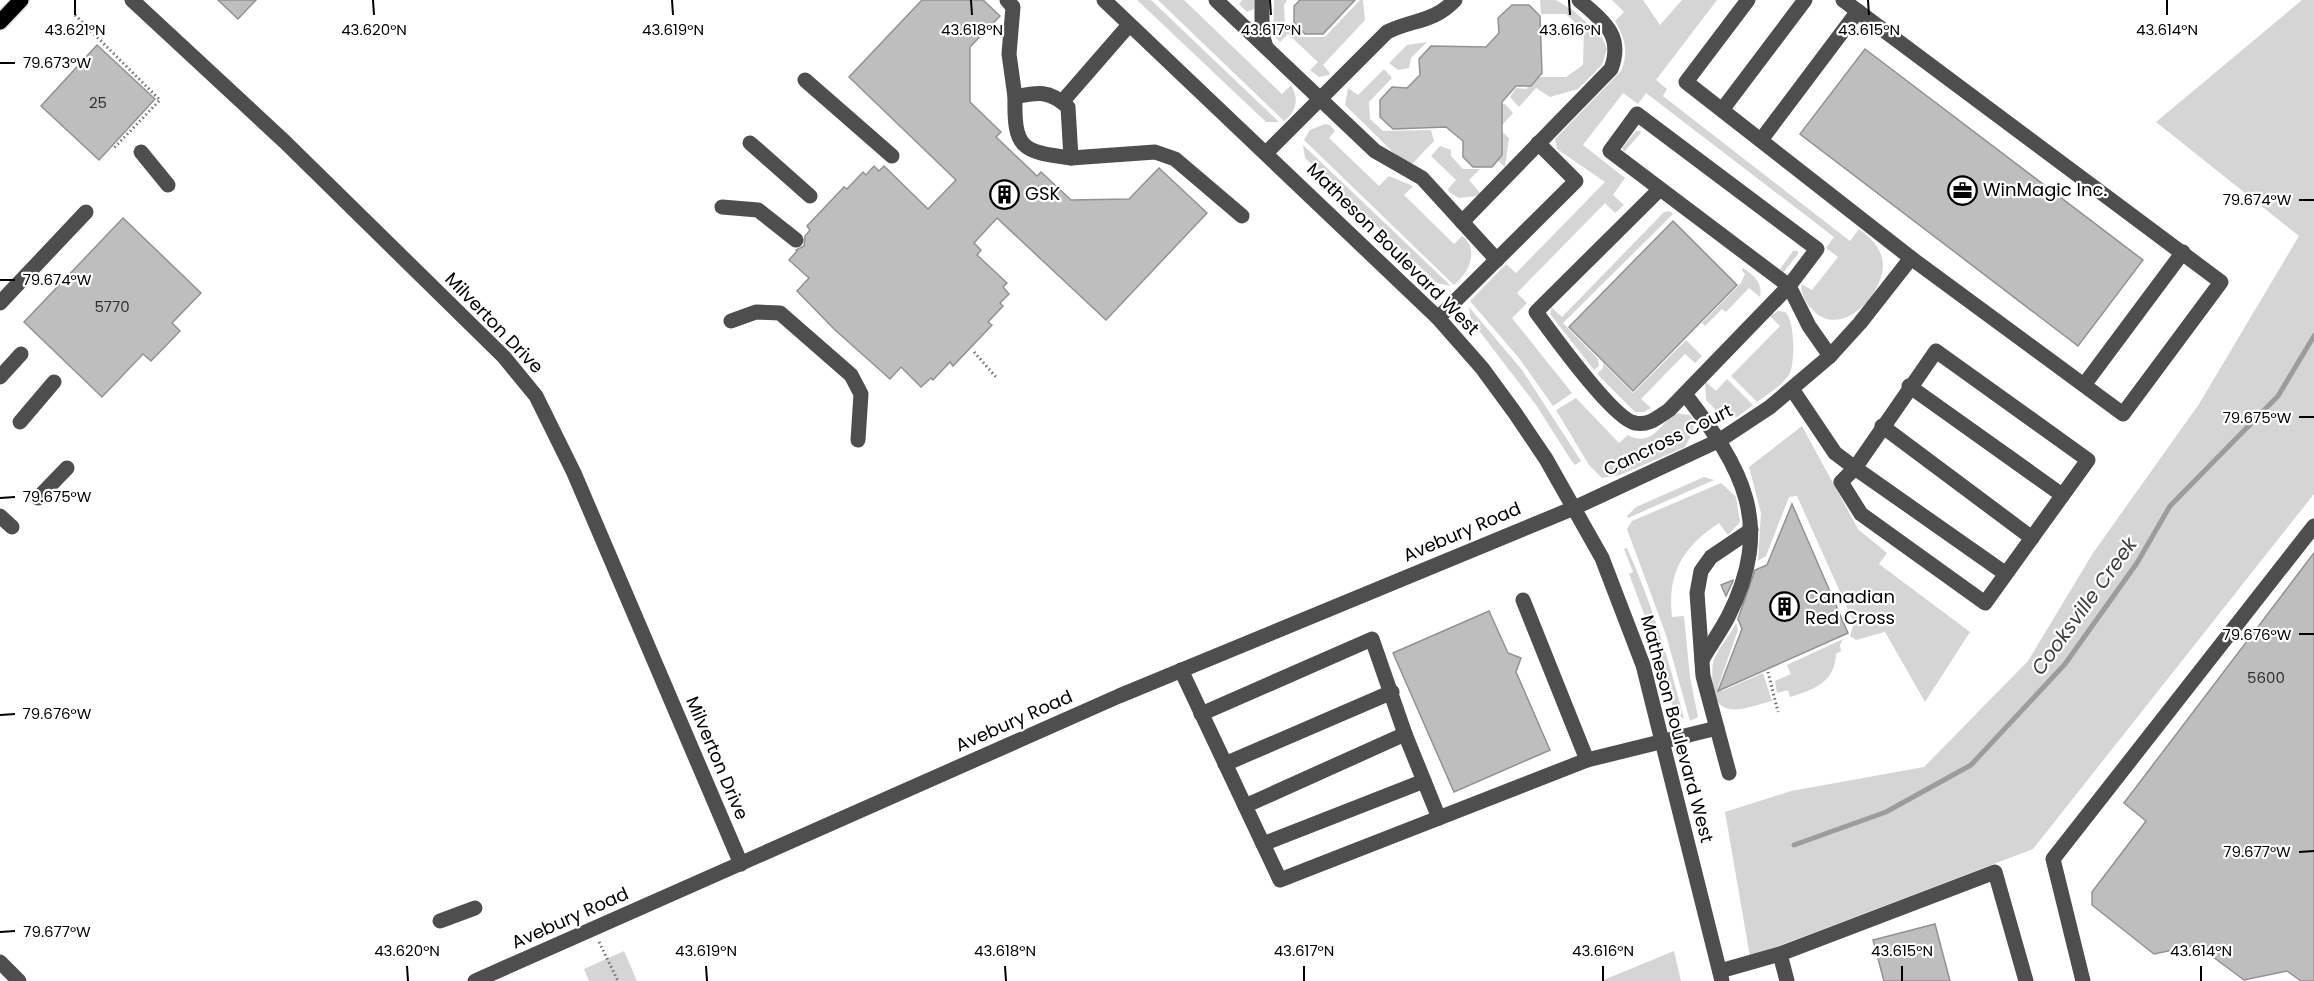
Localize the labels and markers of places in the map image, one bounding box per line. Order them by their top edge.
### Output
office icon: WinMagic Inc. [1946,174,1978,206]
place label: WinMagic Inc. [1983,177,2107,202]
building icon: GSK [988,178,1020,210]
place label: GSK [1025,181,1061,206]
place label: Canadian Red Cross [1805,584,1895,630]
building icon: Canadian Red Cross [1768,591,1800,623]

